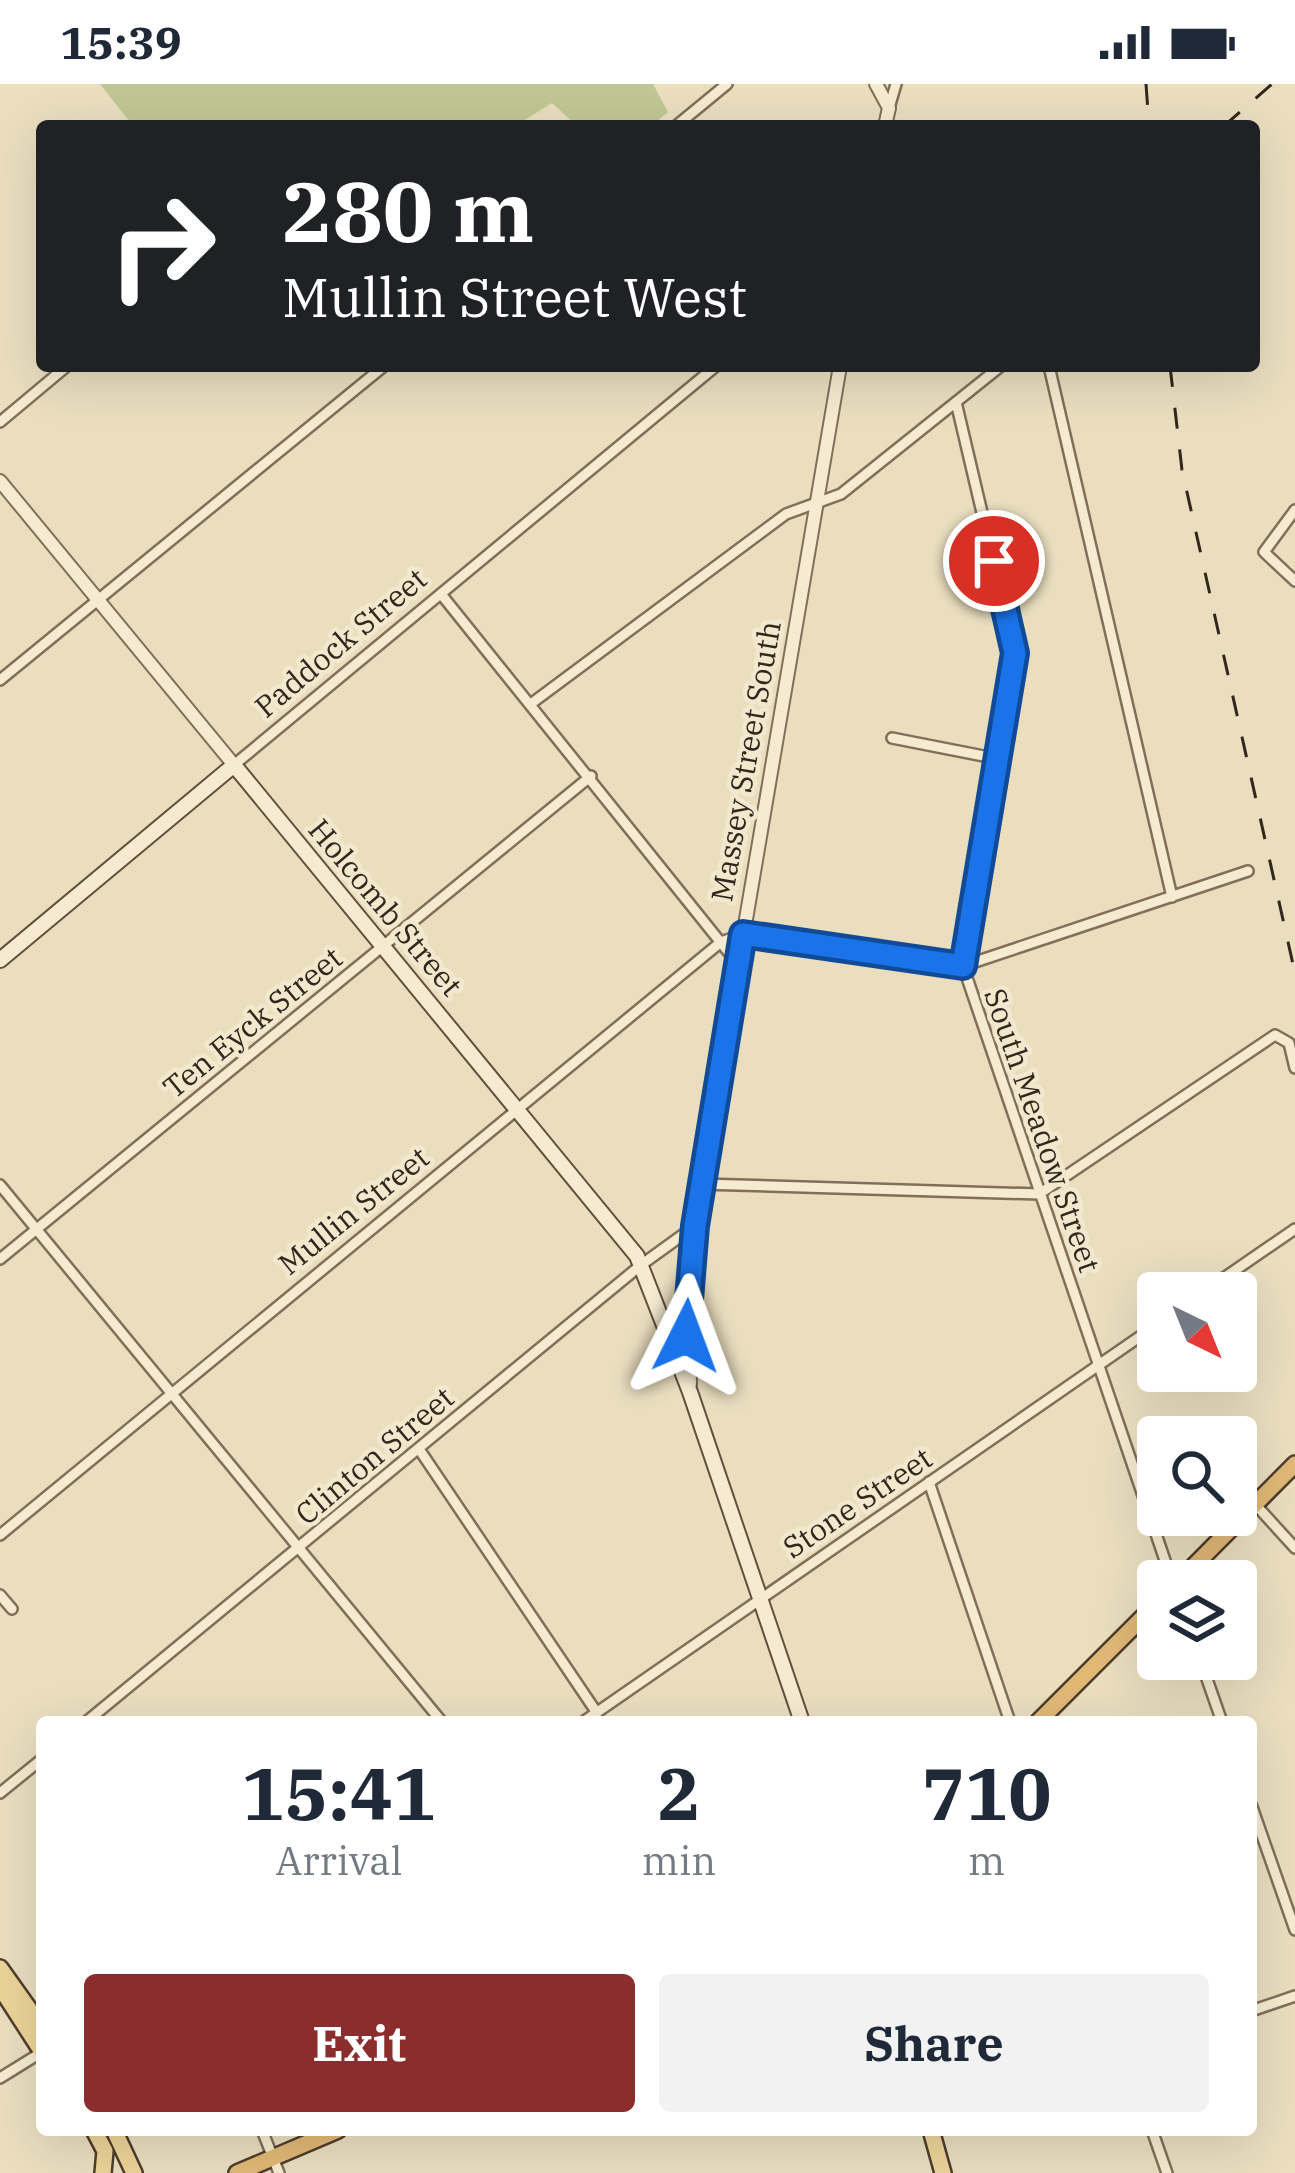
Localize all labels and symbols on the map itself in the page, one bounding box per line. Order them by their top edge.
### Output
pin [943,510,1045,612]
street label: Paddock Street [246,559,434,725]
street label: Massey Street South [701,618,789,904]
street label: Holcomb Street [301,810,471,1004]
street label: Ten Eyck Street [154,938,350,1106]
street label: South Meadow Street [976,983,1110,1277]
street label: Mullin Street [270,1137,436,1283]
north arrow [1137,1272,1257,1392]
position arrow [623,1273,749,1399]
street label: Clinton Street [287,1377,461,1533]
street label: Stone Street [775,1438,939,1566]

